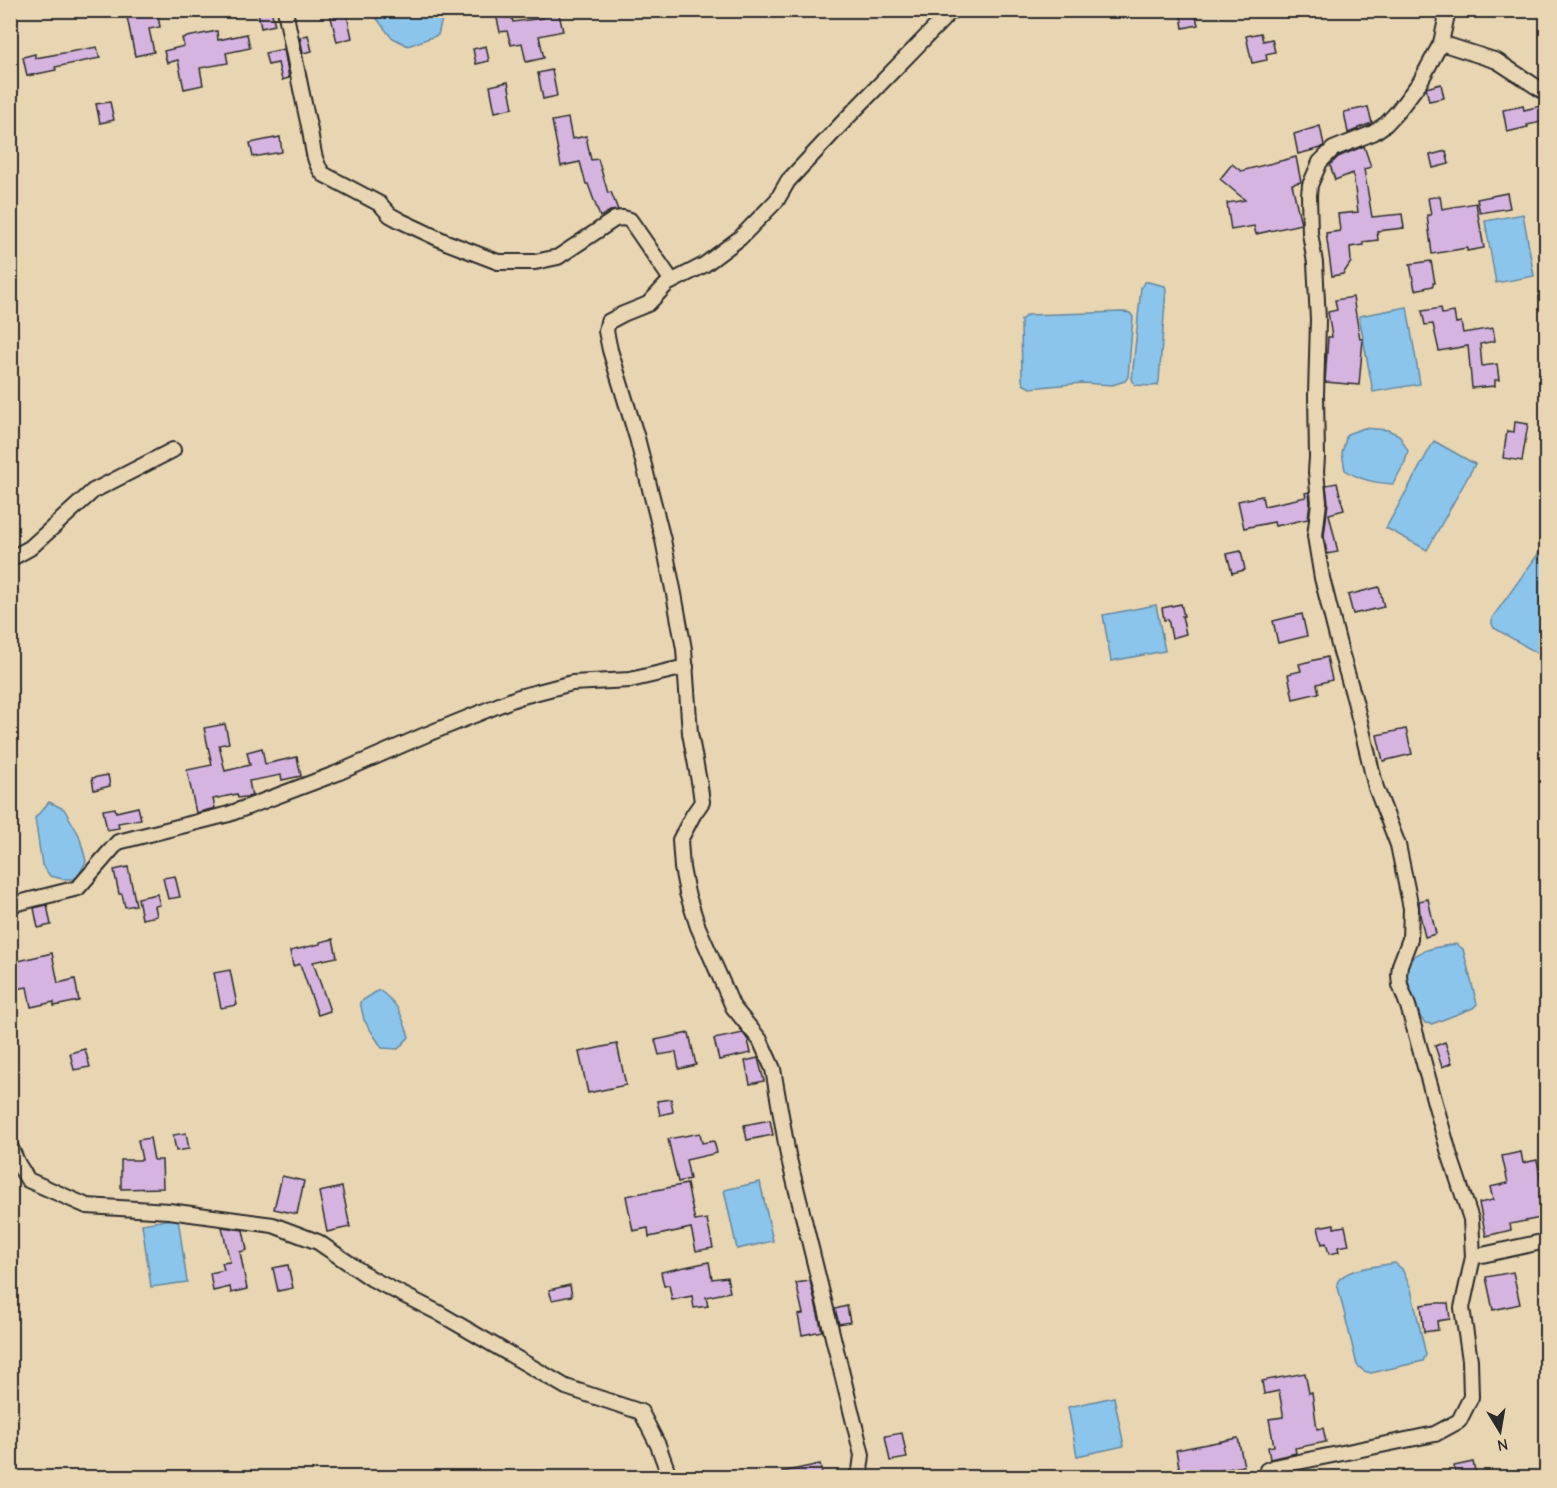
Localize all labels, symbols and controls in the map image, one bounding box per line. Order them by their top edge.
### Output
north arrow [1470,1401,1530,1461]
text: N [1496,1435,1510,1455]

